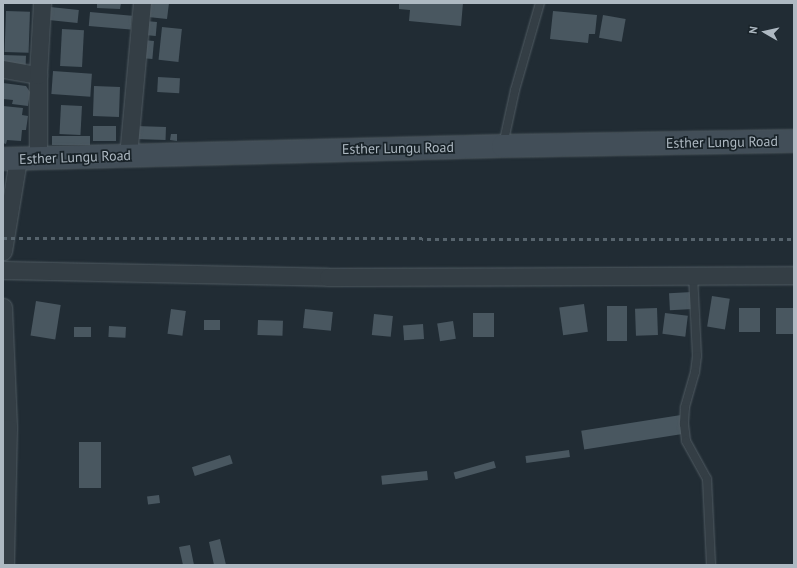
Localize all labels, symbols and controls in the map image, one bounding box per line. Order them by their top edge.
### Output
north arrow [745,12,785,52]
text: N [746,25,761,35]
street label: Esther Lungu Road [666,133,778,151]
street label: Esther Lungu Road [342,139,454,157]
street label: Esther Lungu Road [19,147,131,167]

